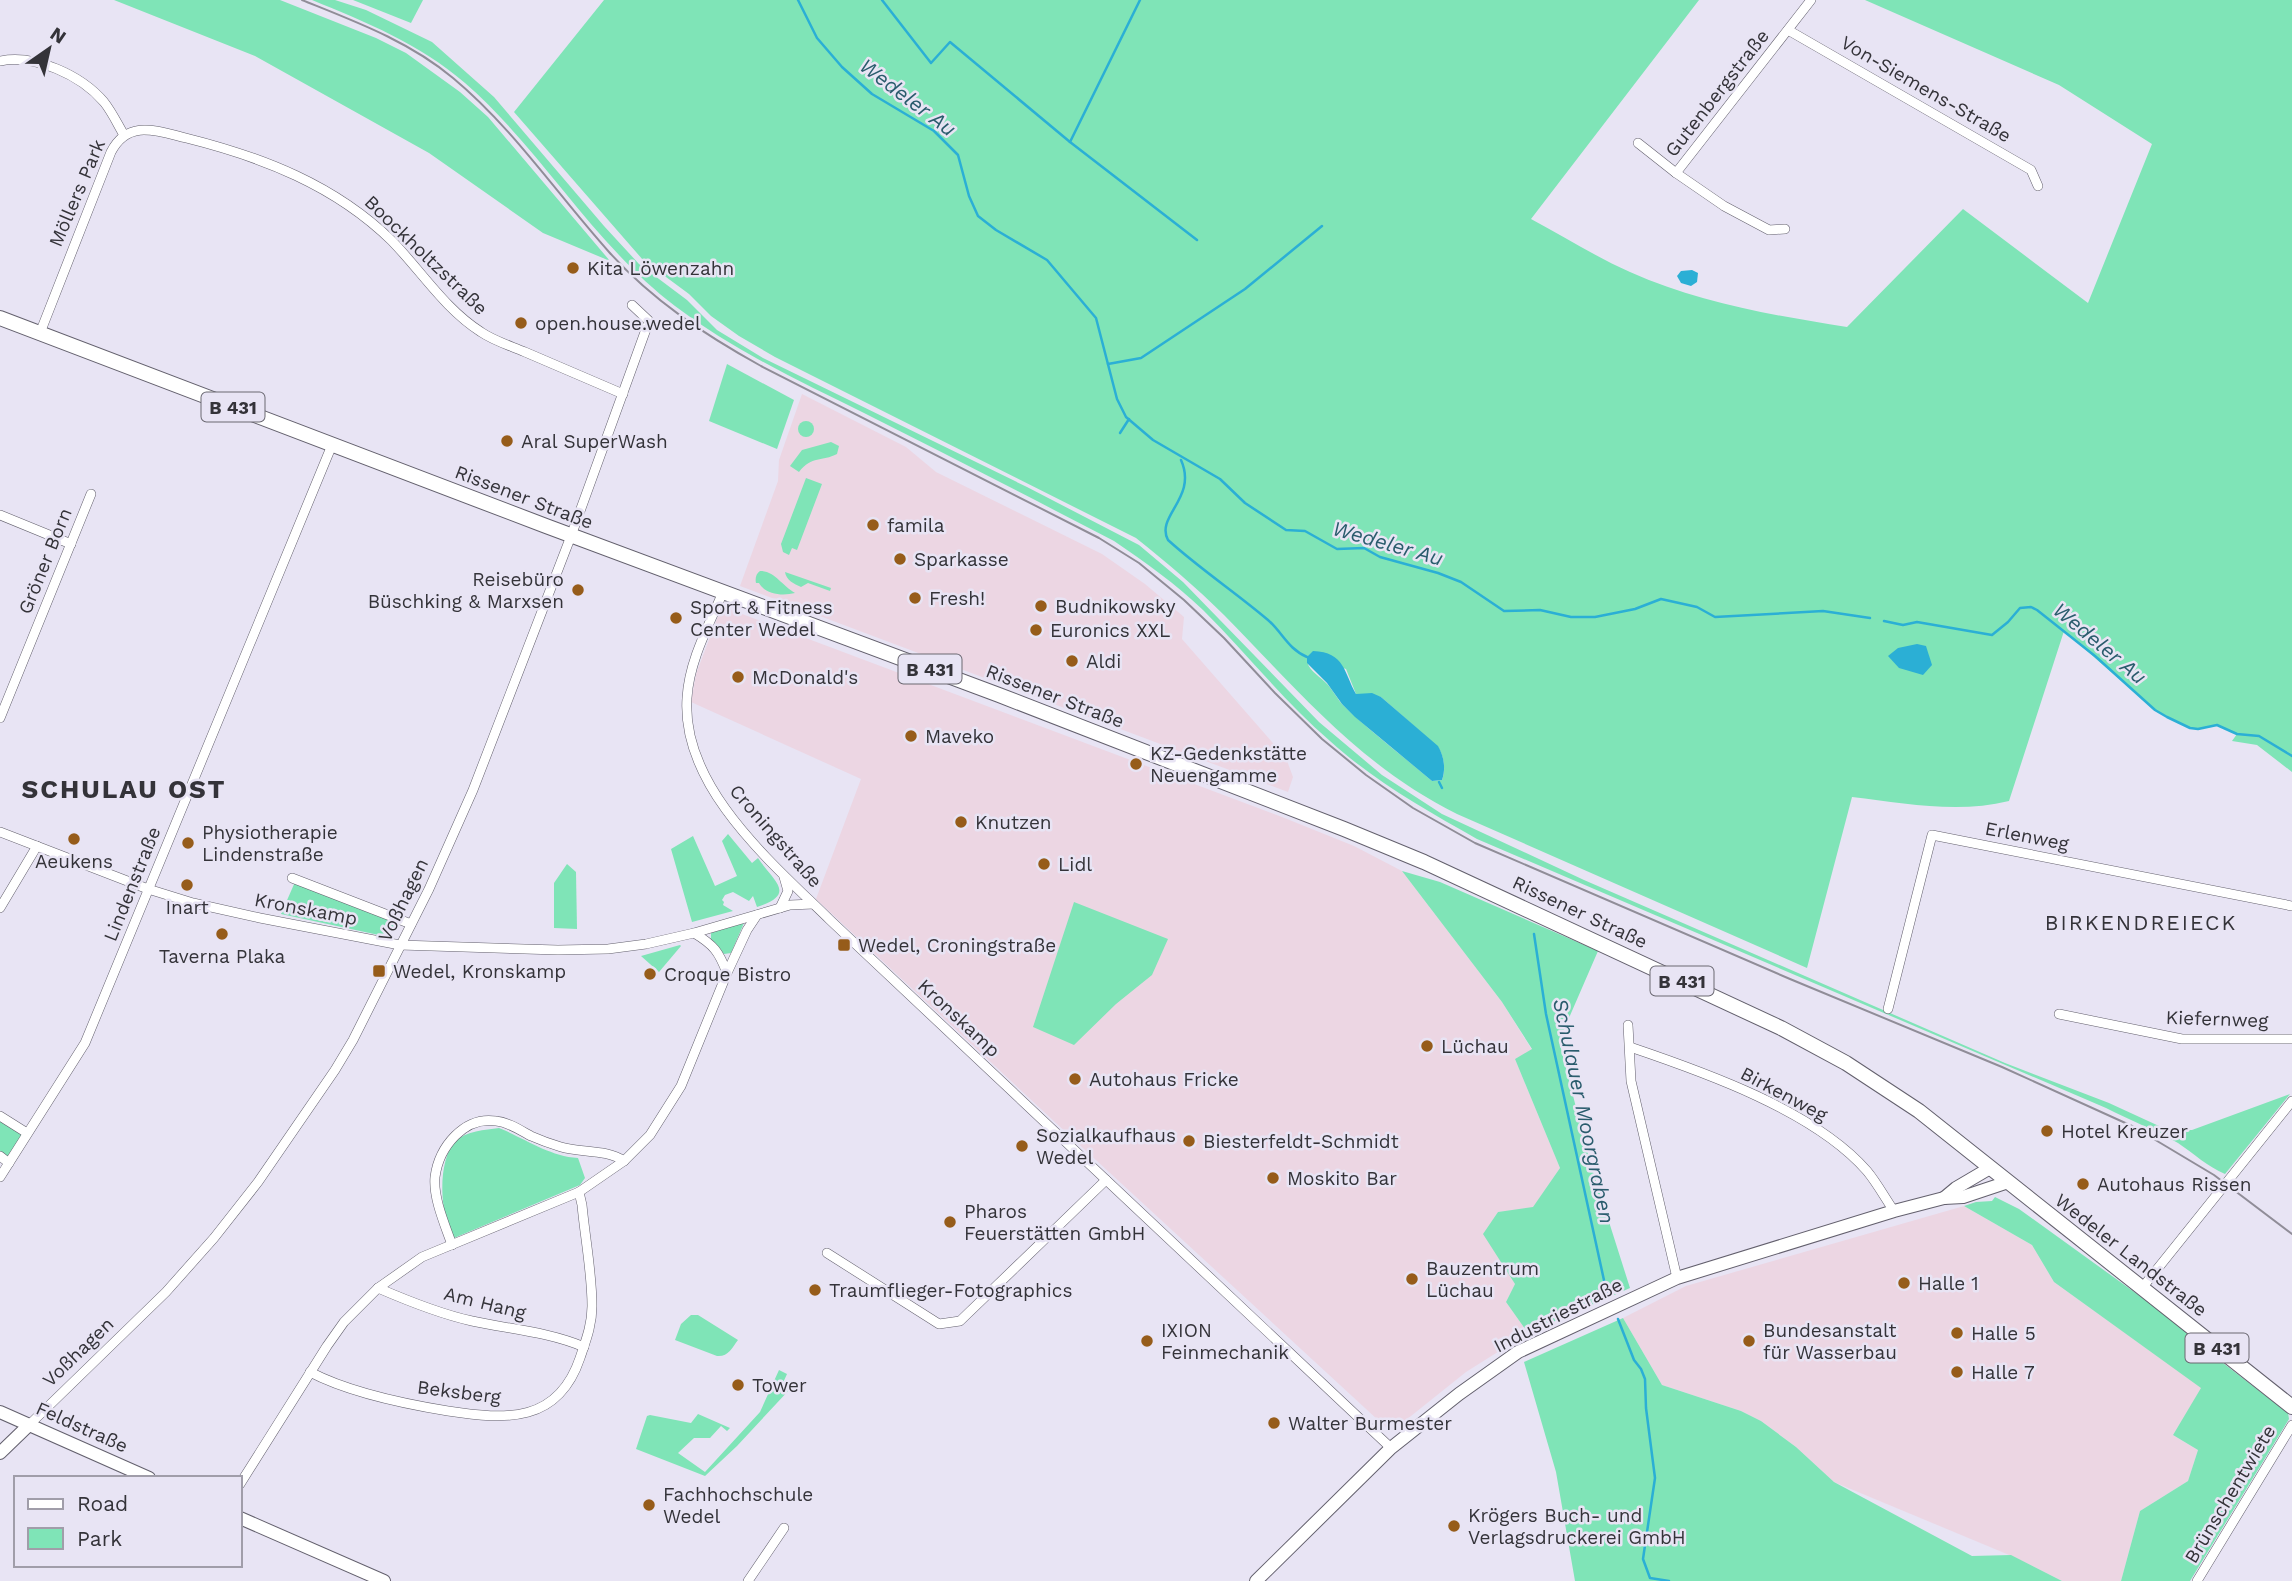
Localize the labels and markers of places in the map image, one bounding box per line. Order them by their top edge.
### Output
place label: Kita Löwenzahn [587,257,734,280]
marker: Kita Löwenzahn [565,260,581,276]
place label: open.house.wedel [535,312,701,335]
marker: open.house.wedel [513,315,529,331]
place label: Aral SuperWash [521,430,668,453]
marker: Aral SuperWash [499,433,515,449]
place label: famila [887,514,945,537]
marker: famila [865,517,881,533]
place label: Sparkasse [914,548,1009,571]
marker: Sparkasse [892,551,908,567]
place label: Reisebüro Büschking & Marxsen [368,568,564,613]
marker: Reisebüro Büschking & Marxsen [570,582,586,598]
place label: Fresh! [929,587,985,610]
marker: Fresh! [907,590,923,606]
place label: Budnikowsky [1055,595,1176,618]
place label: Sport & Fitness Center Wedel [690,596,833,641]
marker: Budnikowsky [1033,598,1049,614]
marker: Sport & Fitness Center Wedel [668,610,684,626]
place label: Euronics XXL [1050,619,1170,642]
marker: Euronics XXL [1028,622,1044,638]
place label: Aldi [1086,650,1121,673]
marker: Aldi [1064,653,1080,669]
place label: McDonald's [752,666,858,689]
marker: McDonald's [730,669,746,685]
place label: Maveko [925,725,994,748]
marker: Maveko [903,728,919,744]
place label: KZ-Gedenkstätte Neuengamme [1150,742,1307,787]
marker: KZ-Gedenkstätte Neuengamme [1128,756,1144,772]
place label: Knutzen [975,811,1052,834]
marker: Knutzen [953,814,969,830]
place label: Physiotherapie Lindenstraße [202,821,338,866]
marker: Aeukens [66,831,82,847]
marker: Physiotherapie Lindenstraße [180,835,196,851]
place label: Aeukens [35,850,113,873]
place label: Lidl [1058,853,1092,876]
marker: Lidl [1036,856,1052,872]
marker: Inart [179,877,195,893]
place label: Inart [165,896,209,919]
marker: Taverna Plaka [214,926,230,942]
place label: Wedel, Croningstraße [858,934,1056,957]
marker: Wedel, Croningstraße [836,937,852,953]
place label: Taverna Plaka [159,945,286,968]
place label: Wedel, Kronskamp [393,960,566,983]
marker: Wedel, Kronskamp [371,963,387,979]
place label: Croque Bistro [664,963,791,986]
marker: Croque Bistro [642,966,658,982]
place label: Lüchau [1441,1035,1509,1058]
marker: Lüchau [1419,1038,1435,1054]
place label: Autohaus Fricke [1089,1068,1239,1091]
marker: Autohaus Fricke [1067,1071,1083,1087]
place label: Hotel Kreuzer [2061,1120,2188,1143]
marker: Hotel Kreuzer [2039,1123,2055,1139]
place label: Sozialkaufhaus Wedel [1036,1124,1176,1169]
place label: Biesterfeldt-Schmidt [1203,1130,1399,1153]
marker: Biesterfeldt-Schmidt [1181,1133,1197,1149]
marker: Sozialkaufhaus Wedel [1014,1138,1030,1154]
place label: Moskito Bar [1287,1167,1397,1190]
marker: Moskito Bar [1265,1170,1281,1186]
place label: Autohaus Rissen [2097,1173,2252,1196]
marker: Autohaus Rissen [2075,1176,2091,1192]
place label: Pharos Feuerstätten GmbH [964,1200,1145,1245]
marker: Pharos Feuerstätten GmbH [942,1214,958,1230]
place label: Bauzentrum Lüchau [1426,1257,1539,1302]
marker: Bauzentrum Lüchau [1404,1271,1420,1287]
place label: Halle 1 [1918,1272,1979,1295]
marker: Halle 1 [1896,1275,1912,1291]
place label: Traumflieger-Fotographics [829,1279,1072,1302]
marker: Traumflieger-Fotographics [807,1282,823,1298]
place label: IXION Feinmechanik [1161,1319,1289,1364]
place label: Bundesanstalt für Wasserbau [1763,1319,1897,1364]
place label: Halle 5 [1971,1322,2036,1345]
marker: Halle 5 [1949,1325,1965,1341]
marker: IXION Feinmechanik [1139,1333,1155,1349]
marker: Bundesanstalt für Wasserbau [1741,1333,1757,1349]
place label: Halle 7 [1971,1361,2035,1384]
marker: Halle 7 [1949,1364,1965,1380]
place label: Tower [752,1374,807,1397]
marker: Tower [730,1377,746,1393]
place label: Walter Burmester [1288,1412,1452,1435]
marker: Walter Burmester [1266,1415,1282,1431]
place label: Fachhochschule Wedel [663,1483,813,1528]
marker: Fachhochschule Wedel [641,1497,657,1513]
place label: Krögers Buch- und Verlagsdruckerei GmbH [1468,1504,1686,1549]
marker: Krögers Buch- und Verlagsdruckerei GmbH [1446,1518,1462,1534]

